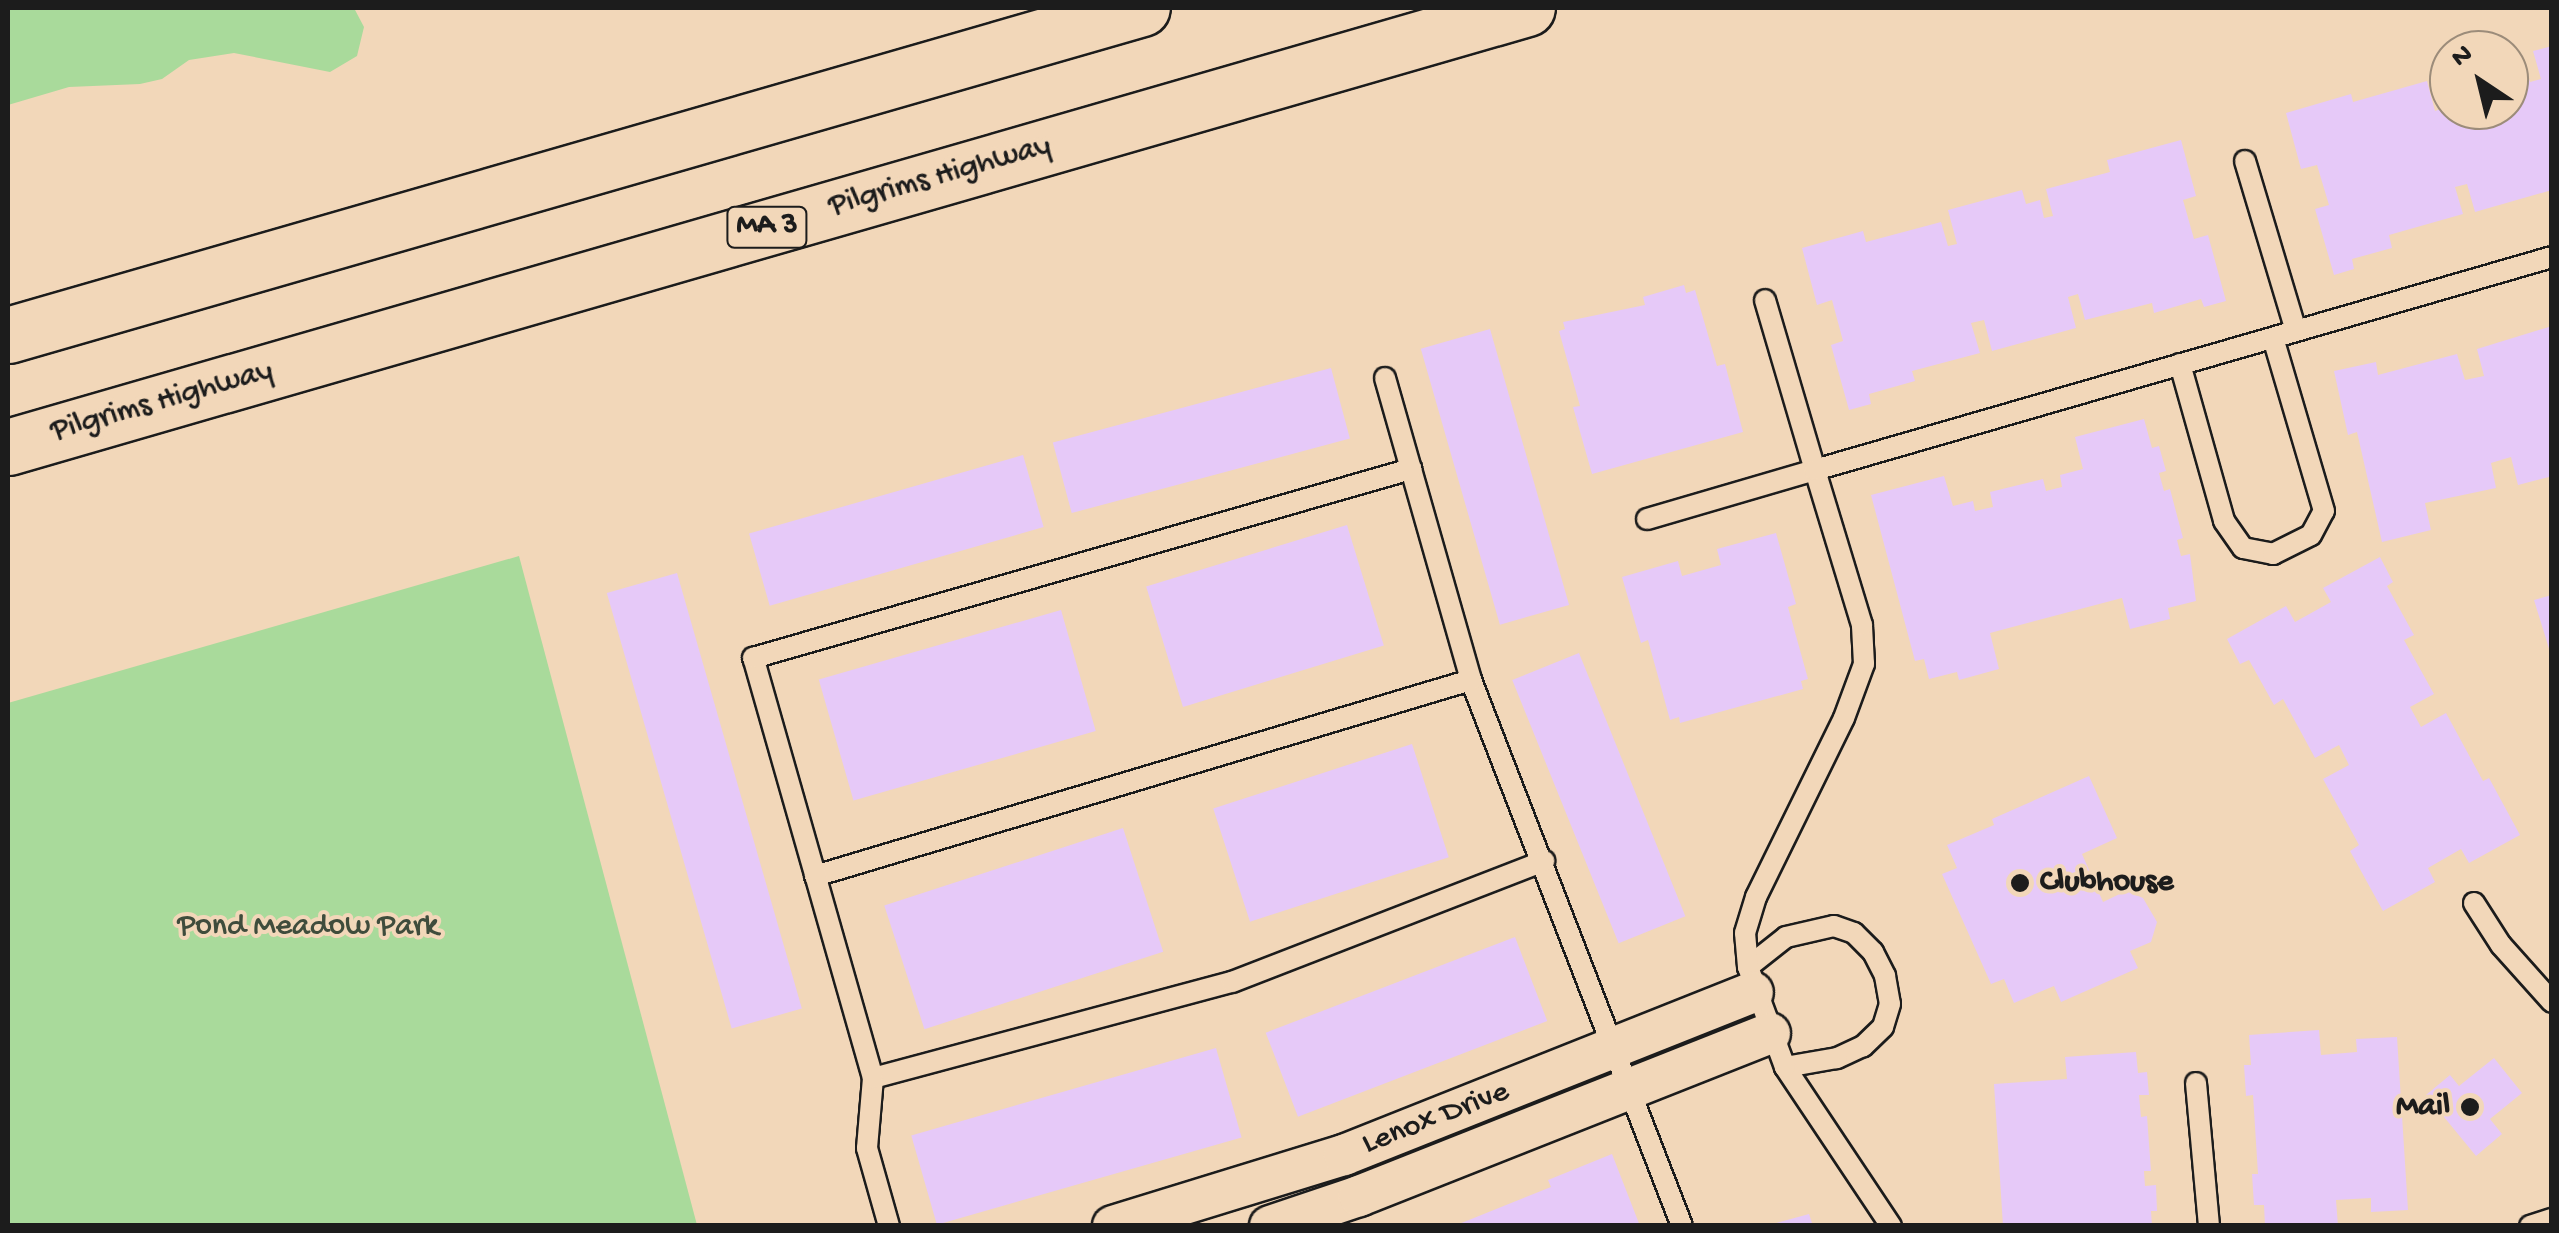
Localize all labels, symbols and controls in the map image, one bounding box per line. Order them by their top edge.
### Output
north arrow [2429,30,2529,130]
text: N [2446,38,2480,75]
street label: Pilgrims Highway [825,127,1055,227]
road number: MA 3 [724,202,810,252]
street label: Pilgrims Highway [47,352,277,452]
place label: Clubhouse [2040,864,2173,902]
marker: Clubhouse [2009,872,2031,894]
park label: Pond Meadow Park [177,908,439,946]
street label: Lenox Drive [1357,1073,1515,1165]
place label: Mail [2396,1088,2450,1126]
marker: Mail [2459,1096,2481,1118]

